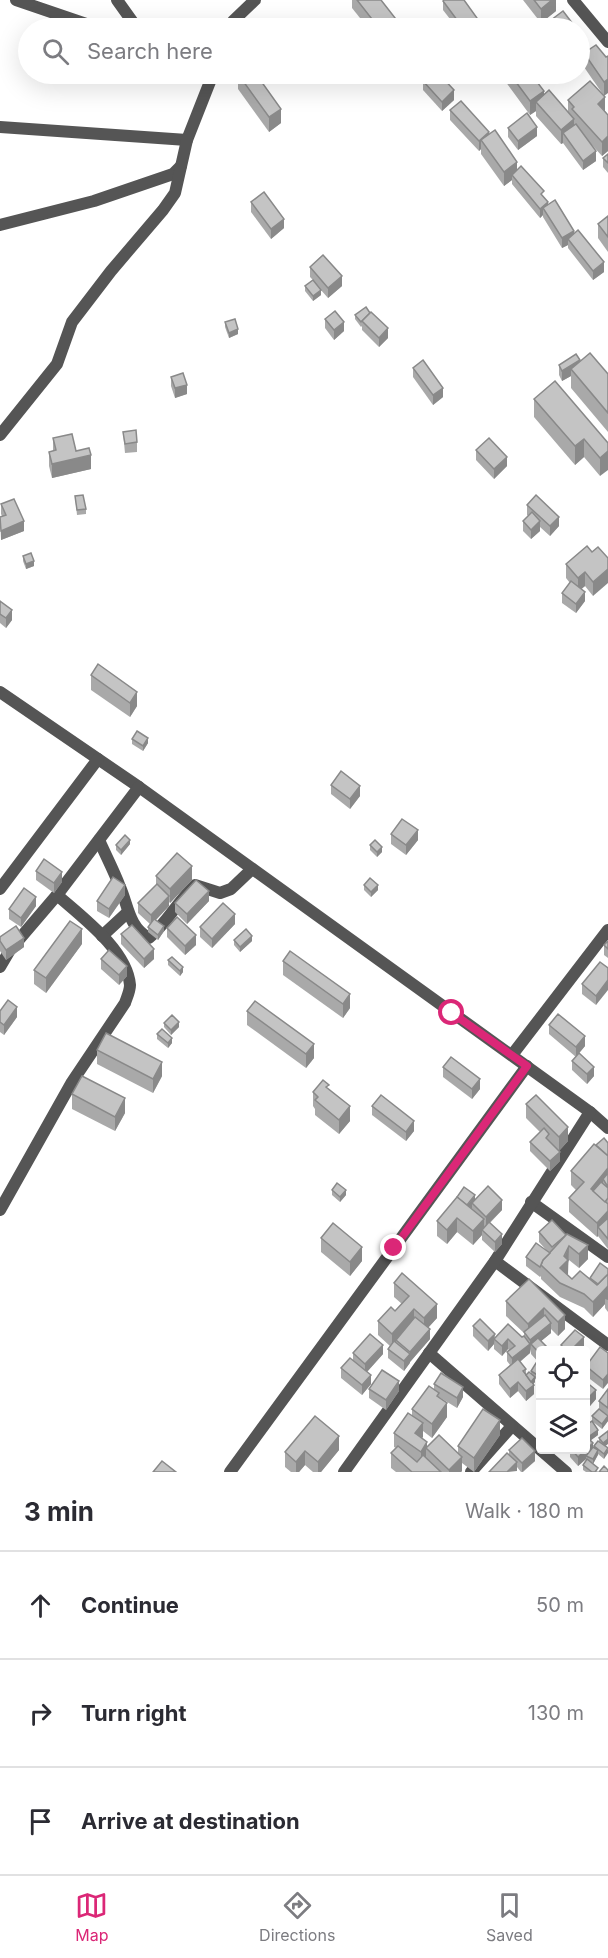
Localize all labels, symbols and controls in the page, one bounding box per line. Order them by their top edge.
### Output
search box [18,18,590,84]
icon: search [39,35,72,68]
text: Search here [87,38,213,64]
route start [438,999,464,1025]
route end [380,1234,406,1260]
map controls [536,1346,590,1454]
button: locate [536,1346,590,1400]
button: layers [536,1400,590,1454]
text: 3 min [24,1496,94,1527]
text: Walk · 180 m [465,1499,584,1523]
icon: ahead [24,1589,57,1622]
text: Continue [81,1592,179,1618]
text: 50 m [536,1593,584,1617]
icon: right [24,1697,57,1730]
text: Turn right [81,1700,187,1726]
text: 130 m [528,1701,584,1725]
icon: arrive [24,1805,57,1838]
text: Arrive at destination [81,1808,300,1834]
tab: Map [75,1889,109,1945]
tab: Directions [259,1889,335,1945]
tab: Saved [486,1889,533,1945]

